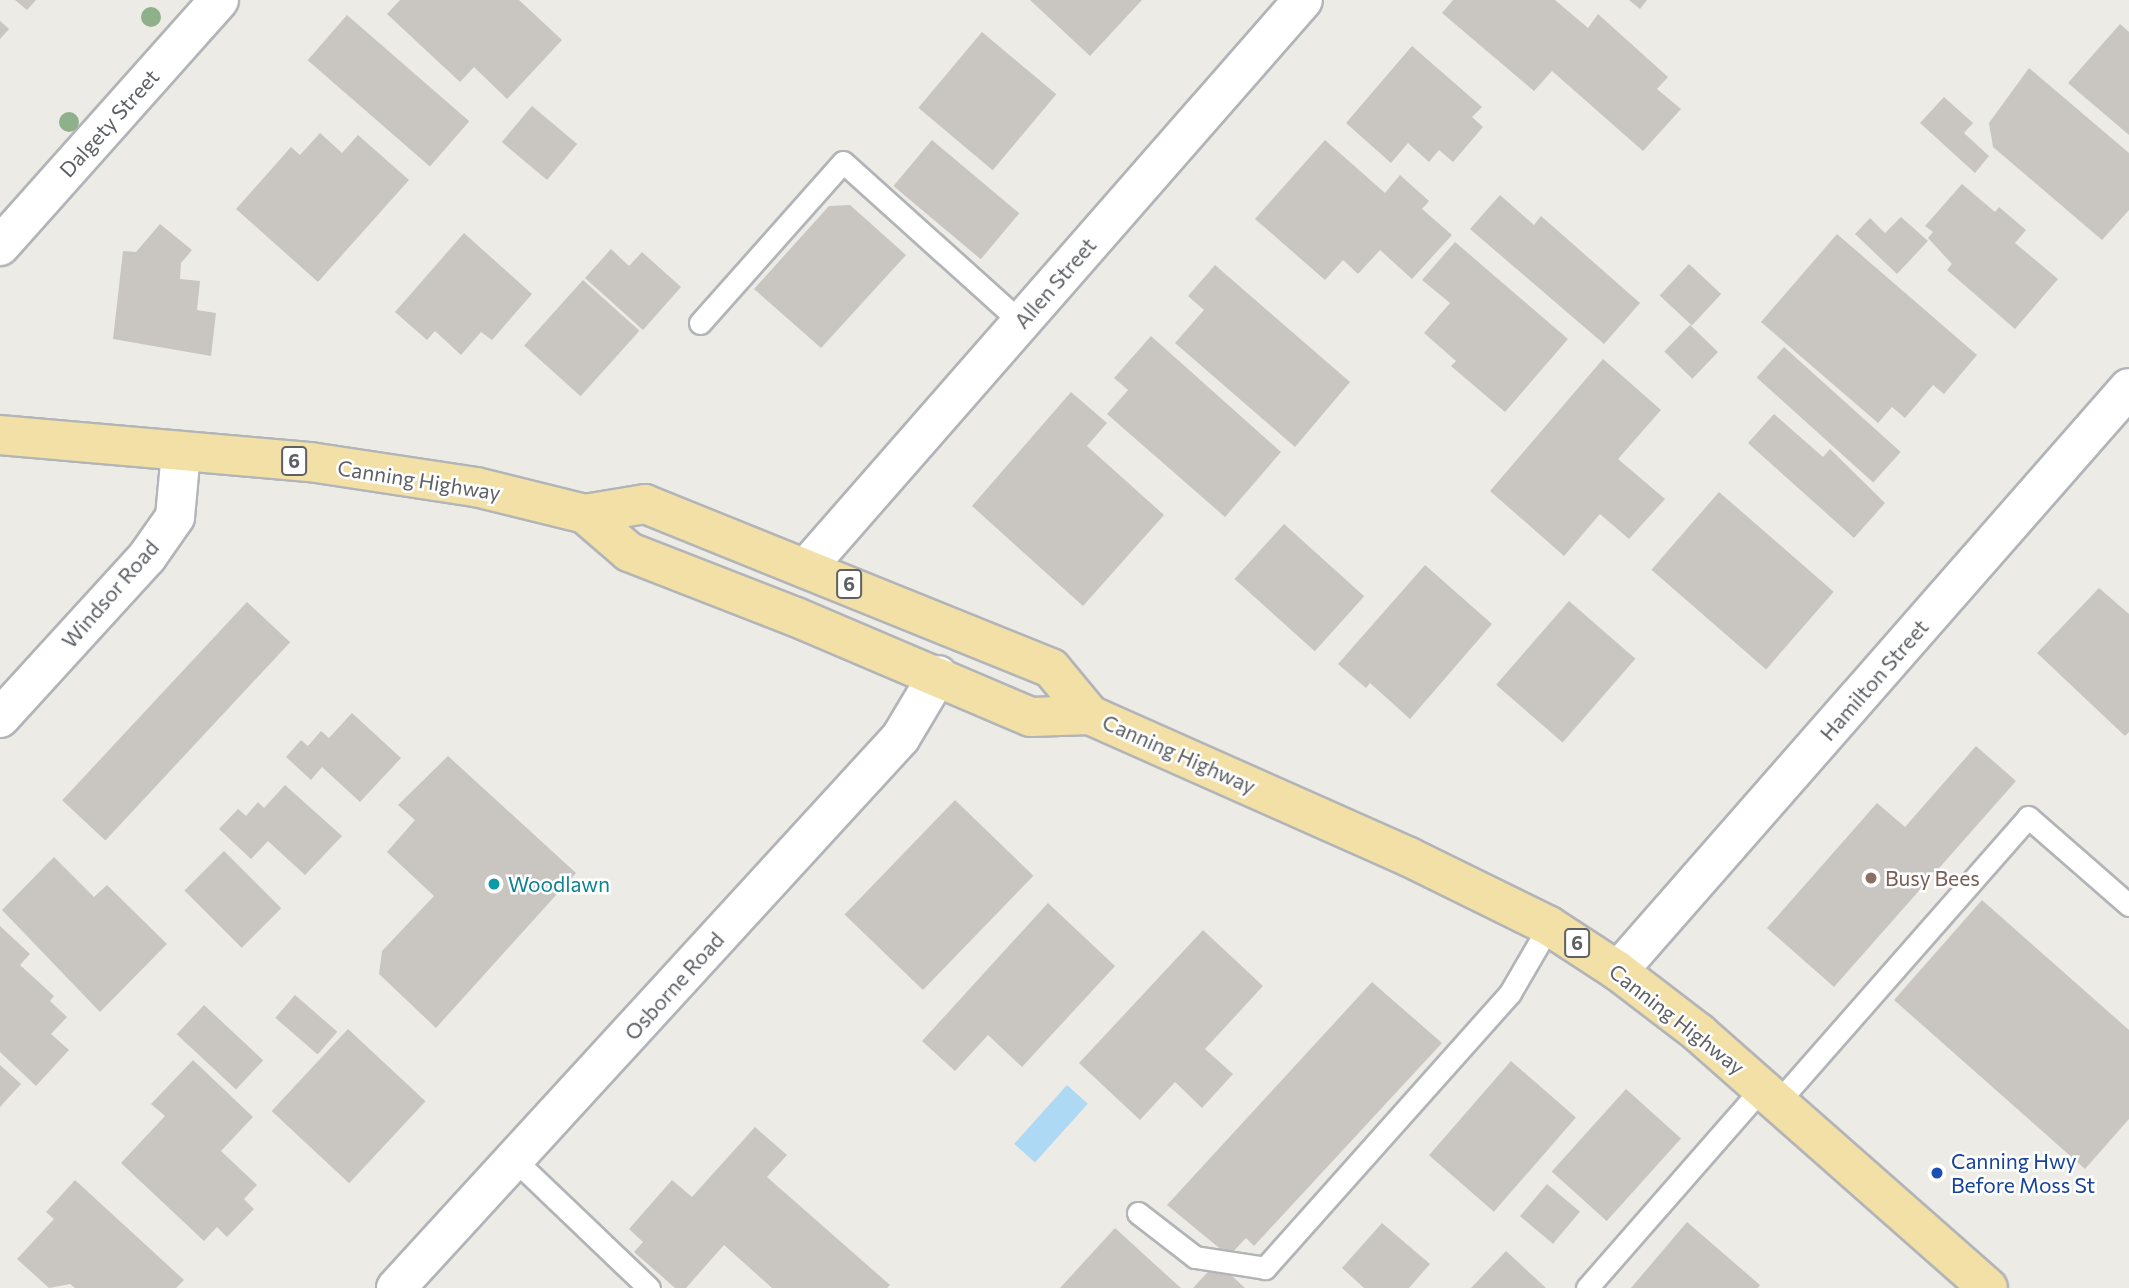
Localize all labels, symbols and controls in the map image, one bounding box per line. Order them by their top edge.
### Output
street label: Dalgety Street [54,64,164,182]
street label: Allen Street [1009,233,1101,333]
road number: 6 [280,446,308,476]
street label: Canning Highway [336,455,502,505]
street label: Windsor Road [56,535,164,653]
road number: 6 [835,568,863,600]
street label: Hamilton Street [1815,614,1933,746]
street label: Canning Highway [1099,709,1259,799]
place label: Busy Bees [1885,865,1980,891]
marker: Busy Bees [1863,870,1879,886]
place label: Woodlawn [508,871,610,897]
marker: Woodlawn [486,876,502,892]
street label: Osborne Road [619,927,729,1045]
road number: 6 [1563,928,1591,959]
street label: Canning Highway [1604,958,1750,1080]
place label: Canning Hwy Before Moss St [1951,1148,2095,1198]
marker: Canning Hwy Before Moss St [1929,1165,1945,1181]

